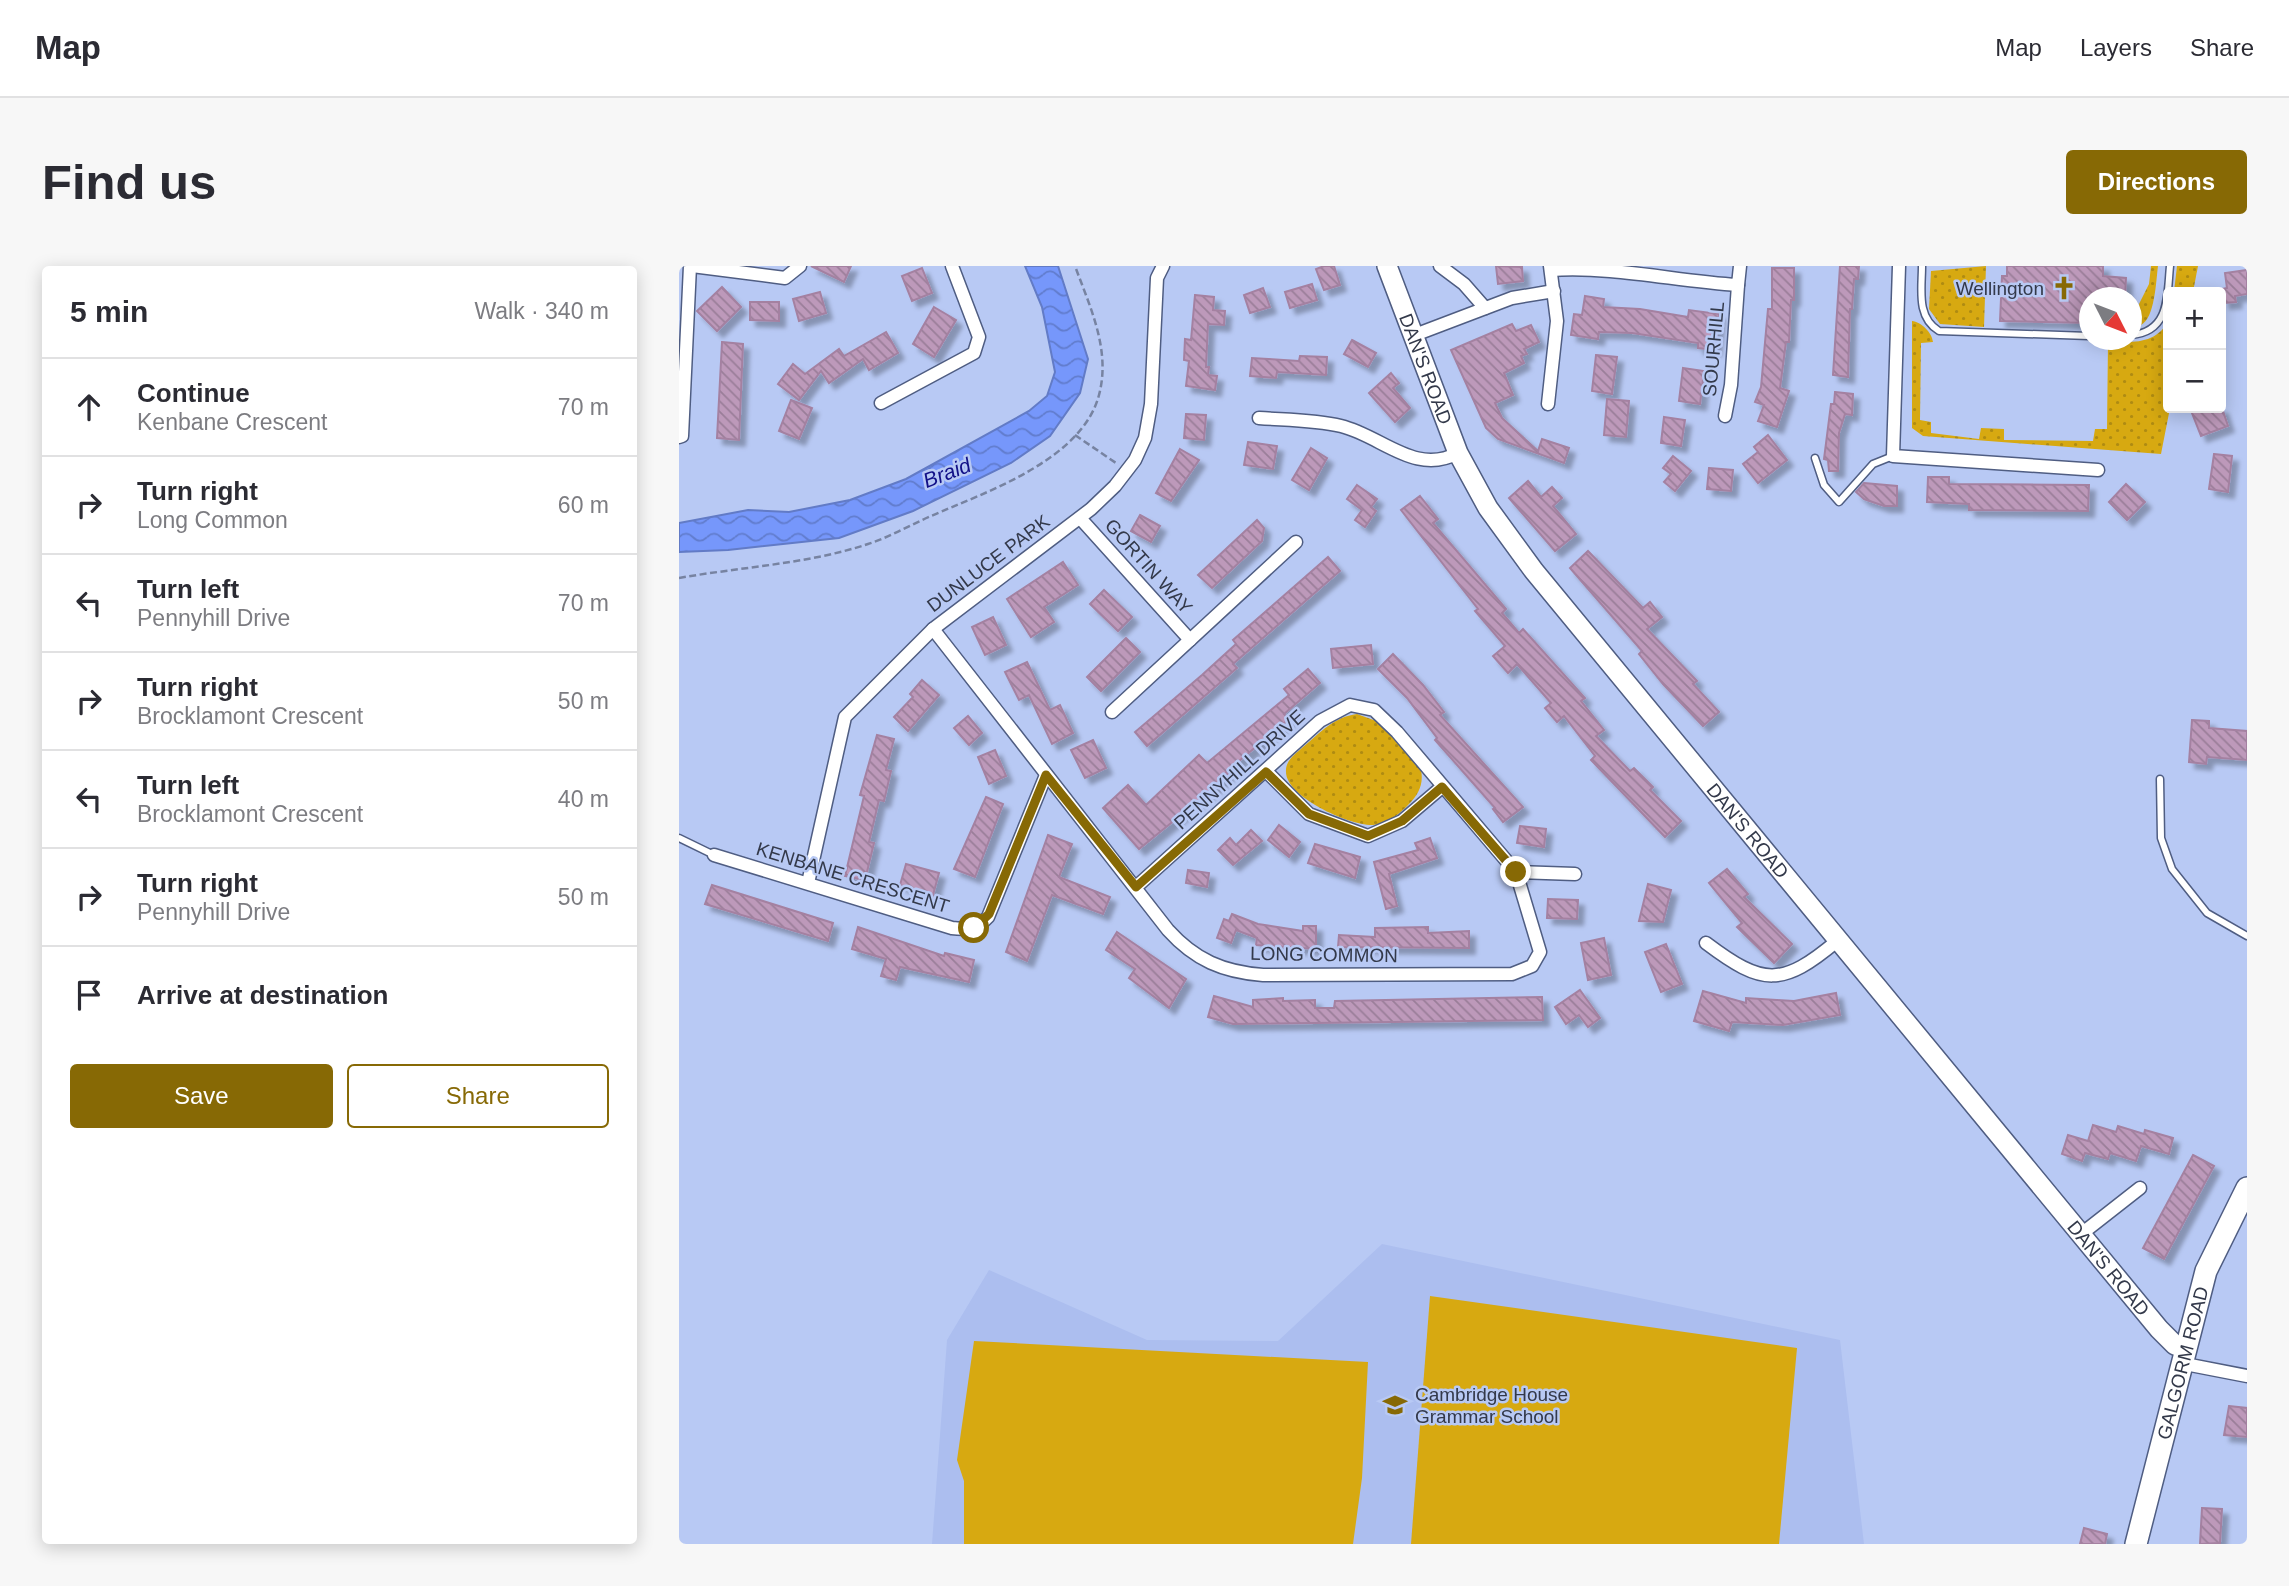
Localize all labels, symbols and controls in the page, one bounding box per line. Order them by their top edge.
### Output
text: Map [35,29,101,66]
text: Map [1995,34,2042,61]
text: Layers [2080,34,2152,61]
text: Share [2190,34,2254,61]
button: Directions [2066,150,2247,214]
text: Find us [42,155,216,209]
church icon: Wellington [2050,274,2078,302]
place label: Wellington [1956,278,2044,299]
north arrow [2079,287,2142,350]
map controls [2163,287,2226,413]
button: + [2163,287,2226,350]
text: 5 min [70,295,148,328]
text: Walk · 340 m [474,298,609,324]
street label: SOURHILL [1699,301,1728,397]
street label: DAN'S ROAD [1395,311,1456,427]
button: − [2163,350,2226,413]
text: Continue [137,378,250,408]
icon: ahead [70,388,108,426]
text: 70 m [558,394,609,420]
text: Kenbane Crescent [137,409,328,435]
water label: Braid [920,453,975,492]
text: Turn right [137,476,258,506]
icon: right [70,486,108,524]
text: 60 m [558,492,609,518]
text: Long Common [137,507,288,533]
street label: DUNLUCE PARK [923,510,1054,616]
street label: GORTIN WAY [1101,515,1197,618]
text: Turn left [137,574,239,604]
icon: left [70,584,108,622]
text: 70 m [558,590,609,616]
text: Pennyhill Drive [137,605,290,631]
text: Turn right [137,672,258,702]
icon: right [70,682,108,720]
text: 50 m [558,688,609,714]
text: Brocklamont Crescent [137,703,363,729]
street label: PENNYHILL DRIVE [1170,705,1309,833]
text: Turn left [137,770,239,800]
street label: DAN'S ROAD [1702,779,1793,883]
icon: left [70,780,108,818]
text: 40 m [558,786,609,812]
text: Brocklamont Crescent [137,801,363,827]
street label: KENBANE CRESCENT [754,838,952,917]
route end [1500,856,1531,887]
text: Turn right [137,868,258,898]
icon: right [70,878,108,916]
text: 50 m [558,884,609,910]
text: Pennyhill Drive [137,899,290,925]
route start [958,912,989,943]
street label: LONG COMMON [1250,943,1398,966]
icon: arrive [70,976,108,1014]
text: Arrive at destination [137,980,388,1010]
button: Save [70,1064,333,1128]
button: Share [347,1064,609,1128]
street label: DAN'S ROAD [2063,1217,2154,1320]
street label: GALGORM ROAD [2153,1284,2213,1442]
place label: Cambridge House Grammar School [1415,1384,1568,1427]
school or university icon: Cambridge House Grammar School [1381,1391,1409,1419]

